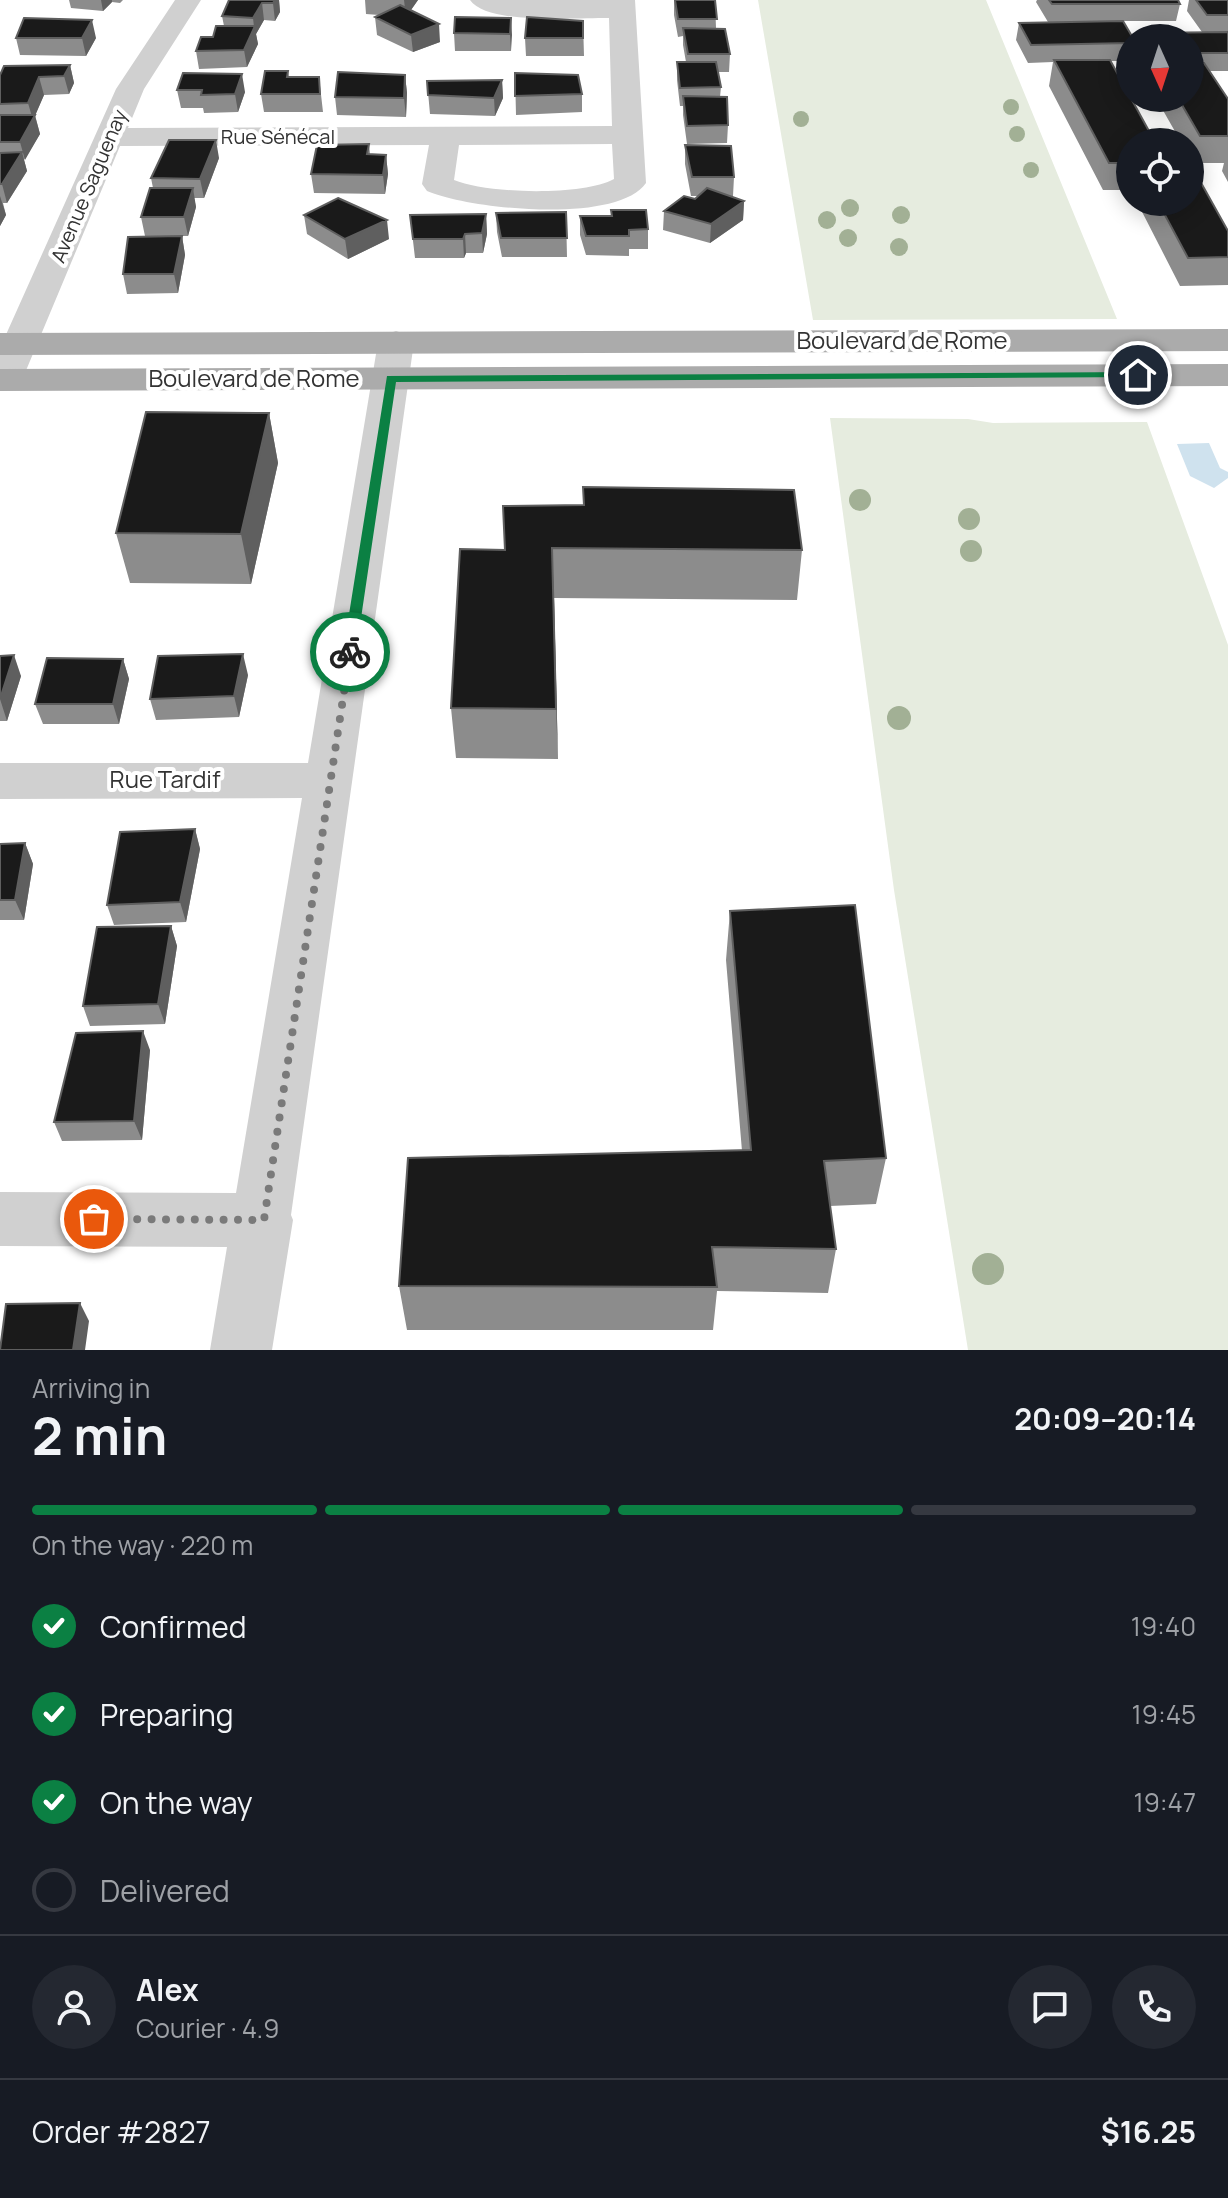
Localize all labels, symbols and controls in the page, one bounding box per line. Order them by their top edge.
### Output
north arrow [1116,24,1204,112]
map controls [1116,24,1204,216]
street label: Avenue Saguenay [44,105,133,267]
street label: Rue Sénécal [221,123,335,150]
button: locate [1116,128,1204,216]
street label: Boulevard de Rome [796,323,1008,356]
pin [1104,341,1172,409]
icon: home [1116,353,1160,397]
street label: Boulevard de Rome [148,361,360,394]
courier [310,612,390,692]
icon: bike [328,630,372,674]
street label: Rue Tardif [110,762,221,795]
pin [60,1185,128,1253]
icon: bag [72,1197,116,1241]
text: Arriving in [32,1370,150,1406]
text: 20:09–20:14 [1014,1398,1196,1439]
text: 2 min [32,1400,167,1471]
text: On the way · 220 m [32,1527,253,1563]
icon: check [32,1604,76,1648]
text: Confirmed [100,1606,247,1647]
text: 19:40 [1131,1608,1196,1644]
icon: check [32,1692,76,1736]
text: Preparing [100,1694,234,1735]
text: 19:45 [1132,1696,1196,1732]
icon: check [32,1780,76,1824]
text: On the way [100,1782,253,1823]
text: 19:47 [1134,1784,1196,1820]
text: Delivered [100,1870,230,1911]
button: person [32,1965,116,2049]
button: chat [1008,1965,1092,2049]
button: phone [1112,1965,1196,2049]
text: Alex [136,1969,199,2010]
text: Courier · 4.9 [136,2010,279,2046]
text: Order #2827 [32,2111,211,2152]
text: $16.25 [1101,2111,1196,2152]

